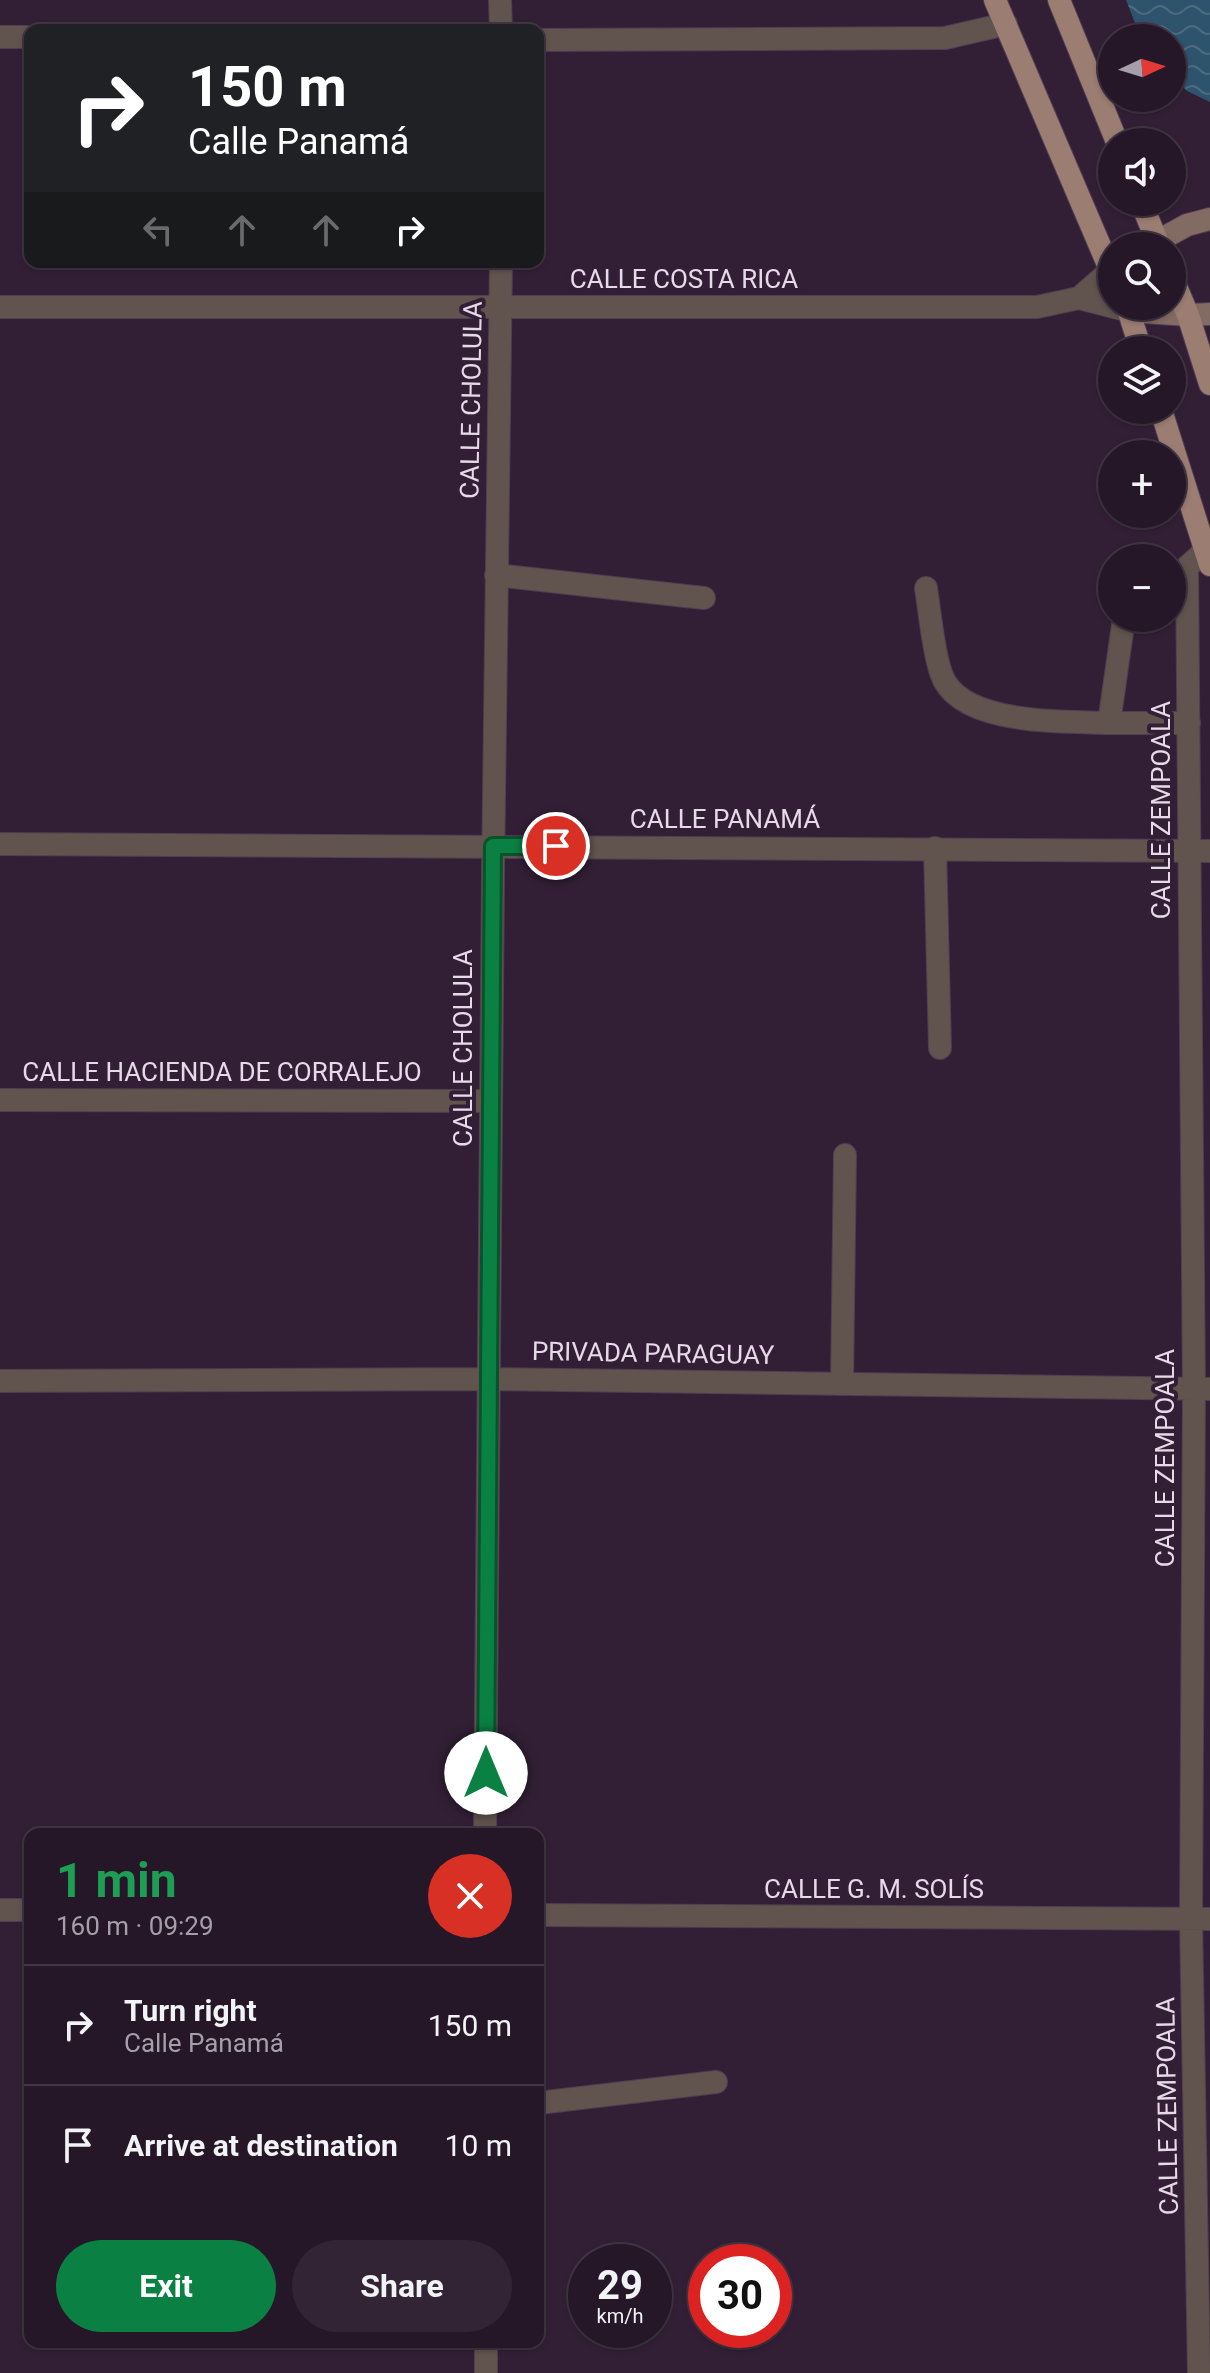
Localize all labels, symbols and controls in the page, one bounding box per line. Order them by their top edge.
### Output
north arrow [1098,24,1186,112]
map controls [1098,24,1186,632]
text: 150 m [188,54,347,120]
icon: right [56,56,160,160]
text: Calle Panamá [188,121,409,163]
button: sound [1098,128,1186,216]
icon: left [136,208,180,252]
icon: ahead [220,208,264,252]
icon: ahead [304,208,348,252]
icon: right [388,208,432,252]
button: search [1098,232,1186,320]
street label: CALLE COSTA RICA [570,264,798,294]
street label: CALLE CHOLULA [454,301,488,499]
button: layers [1098,336,1186,424]
button: + [1098,440,1186,528]
button: − [1098,544,1186,632]
street label: CALLE ZEMPOALA [1146,701,1176,919]
street label: CALLE PANAMÁ [630,804,820,834]
pin [522,812,590,880]
icon: arrive [534,824,578,868]
street label: CALLE CHOLULA [448,949,478,1147]
street label: CALLE HACIENDA DE CORRALEJO [22,1057,422,1087]
street label: PRIVADA PARAGUAY [532,1336,775,1370]
street label: CALLE ZEMPOALA [1150,1349,1180,1567]
position arrow [444,1731,528,1815]
text: 1 min [56,1852,177,1909]
button: close [428,1854,512,1938]
street label: CALLE G. M. SOLÍS [764,1874,984,1904]
text: 160 m · 09:29 [56,1911,214,1941]
text: Turn right [124,1993,257,2028]
street label: CALLE ZEMPOALA [1150,1997,1184,2215]
icon: right [56,2003,100,2047]
text: 150 m [428,2008,512,2043]
text: Calle Panamá [124,2028,284,2058]
icon: arrive [56,2123,100,2167]
text: Arrive at destination [124,2128,398,2163]
text: 10 m [445,2128,512,2163]
button: Exit [56,2240,276,2332]
button: Share [292,2240,512,2332]
speed limit sign: 30 [688,2244,792,2348]
text: 29 [597,2262,643,2309]
text: km/h [597,2304,643,2328]

